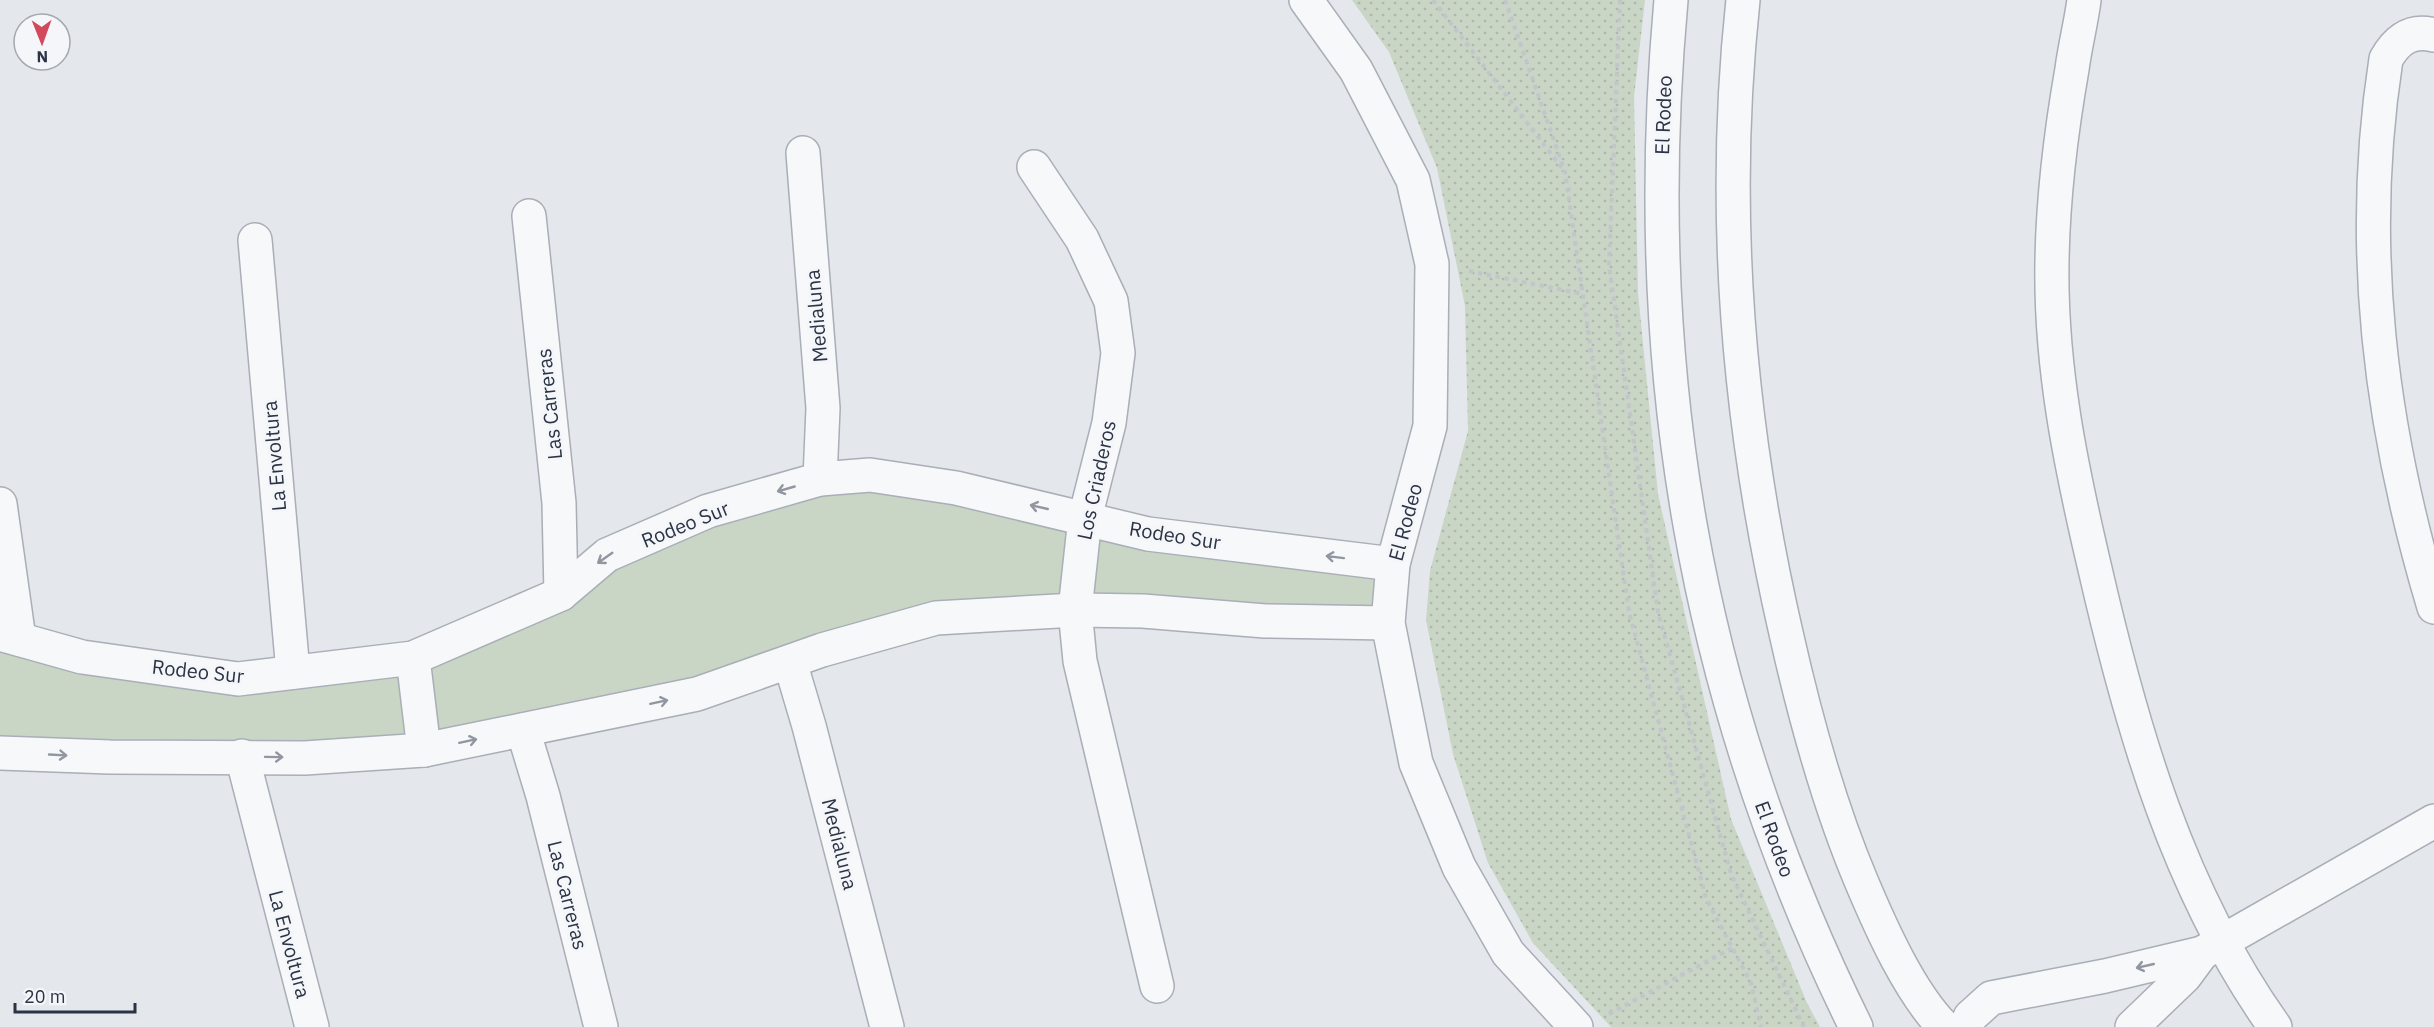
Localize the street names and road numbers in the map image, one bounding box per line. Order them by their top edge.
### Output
street label: El Rodeo [1648,75,1678,155]
street label: Medialuna [798,268,834,364]
street label: Las Carreras [530,347,568,461]
street label: La Envoltura [256,399,292,512]
street label: Los Criaderos [1070,418,1122,542]
street label: El Rodeo [1382,480,1428,564]
street label: Rodeo Sur [637,494,733,554]
street label: Rodeo Sur [1127,514,1223,556]
street label: Rodeo Sur [151,653,245,689]
street label: Medialuna [816,795,864,893]
street label: El Rodeo [1749,797,1801,881]
street label: Las Carreras [541,838,595,952]
street label: La Envoltura [263,887,317,1001]

